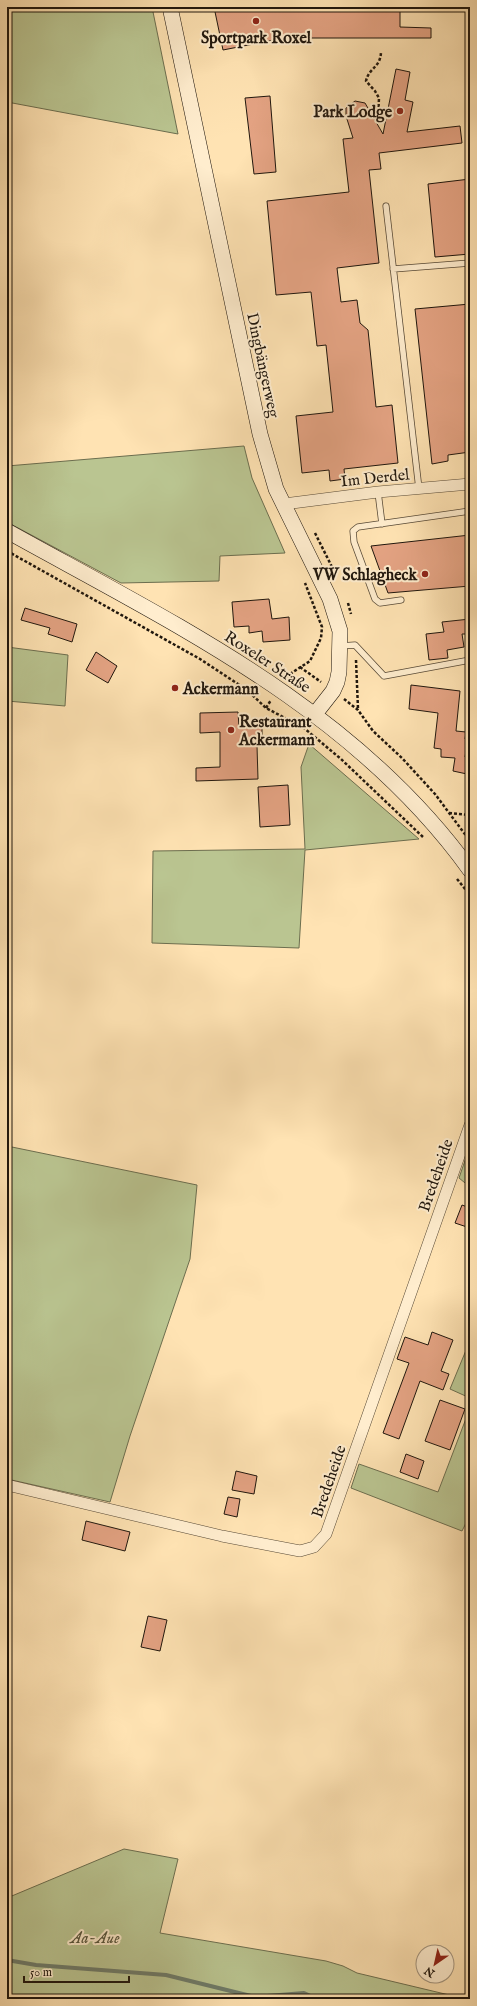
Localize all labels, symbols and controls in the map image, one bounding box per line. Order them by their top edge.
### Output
marker: Sportpark Roxel [251,16,261,26]
place label: Sportpark Roxel [201,29,312,49]
place label: Park Lodge [313,103,393,123]
marker: Park Lodge [395,106,405,116]
street label: Dingbängerweg [241,311,283,420]
street label: Im Derdel [340,465,411,493]
place label: VW Schlagheck [312,566,417,586]
marker: VW Schlagheck [420,569,430,579]
street label: Roxeler Straße [220,627,314,698]
place label: Ackermann [182,680,259,700]
marker: Ackermann [170,683,180,693]
place label: Restaurant Ackermann [238,713,315,751]
marker: Restaurant Ackermann [226,725,236,735]
street label: Bredeheide [415,1137,459,1215]
street label: Bredeheide [308,1443,352,1521]
park label: Aa-Aue [68,1929,120,1949]
north arrow [415,1944,455,1984]
scale bar [24,1958,129,1984]
text: N [422,1963,439,1980]
text: 50 m [30,1965,52,1980]

